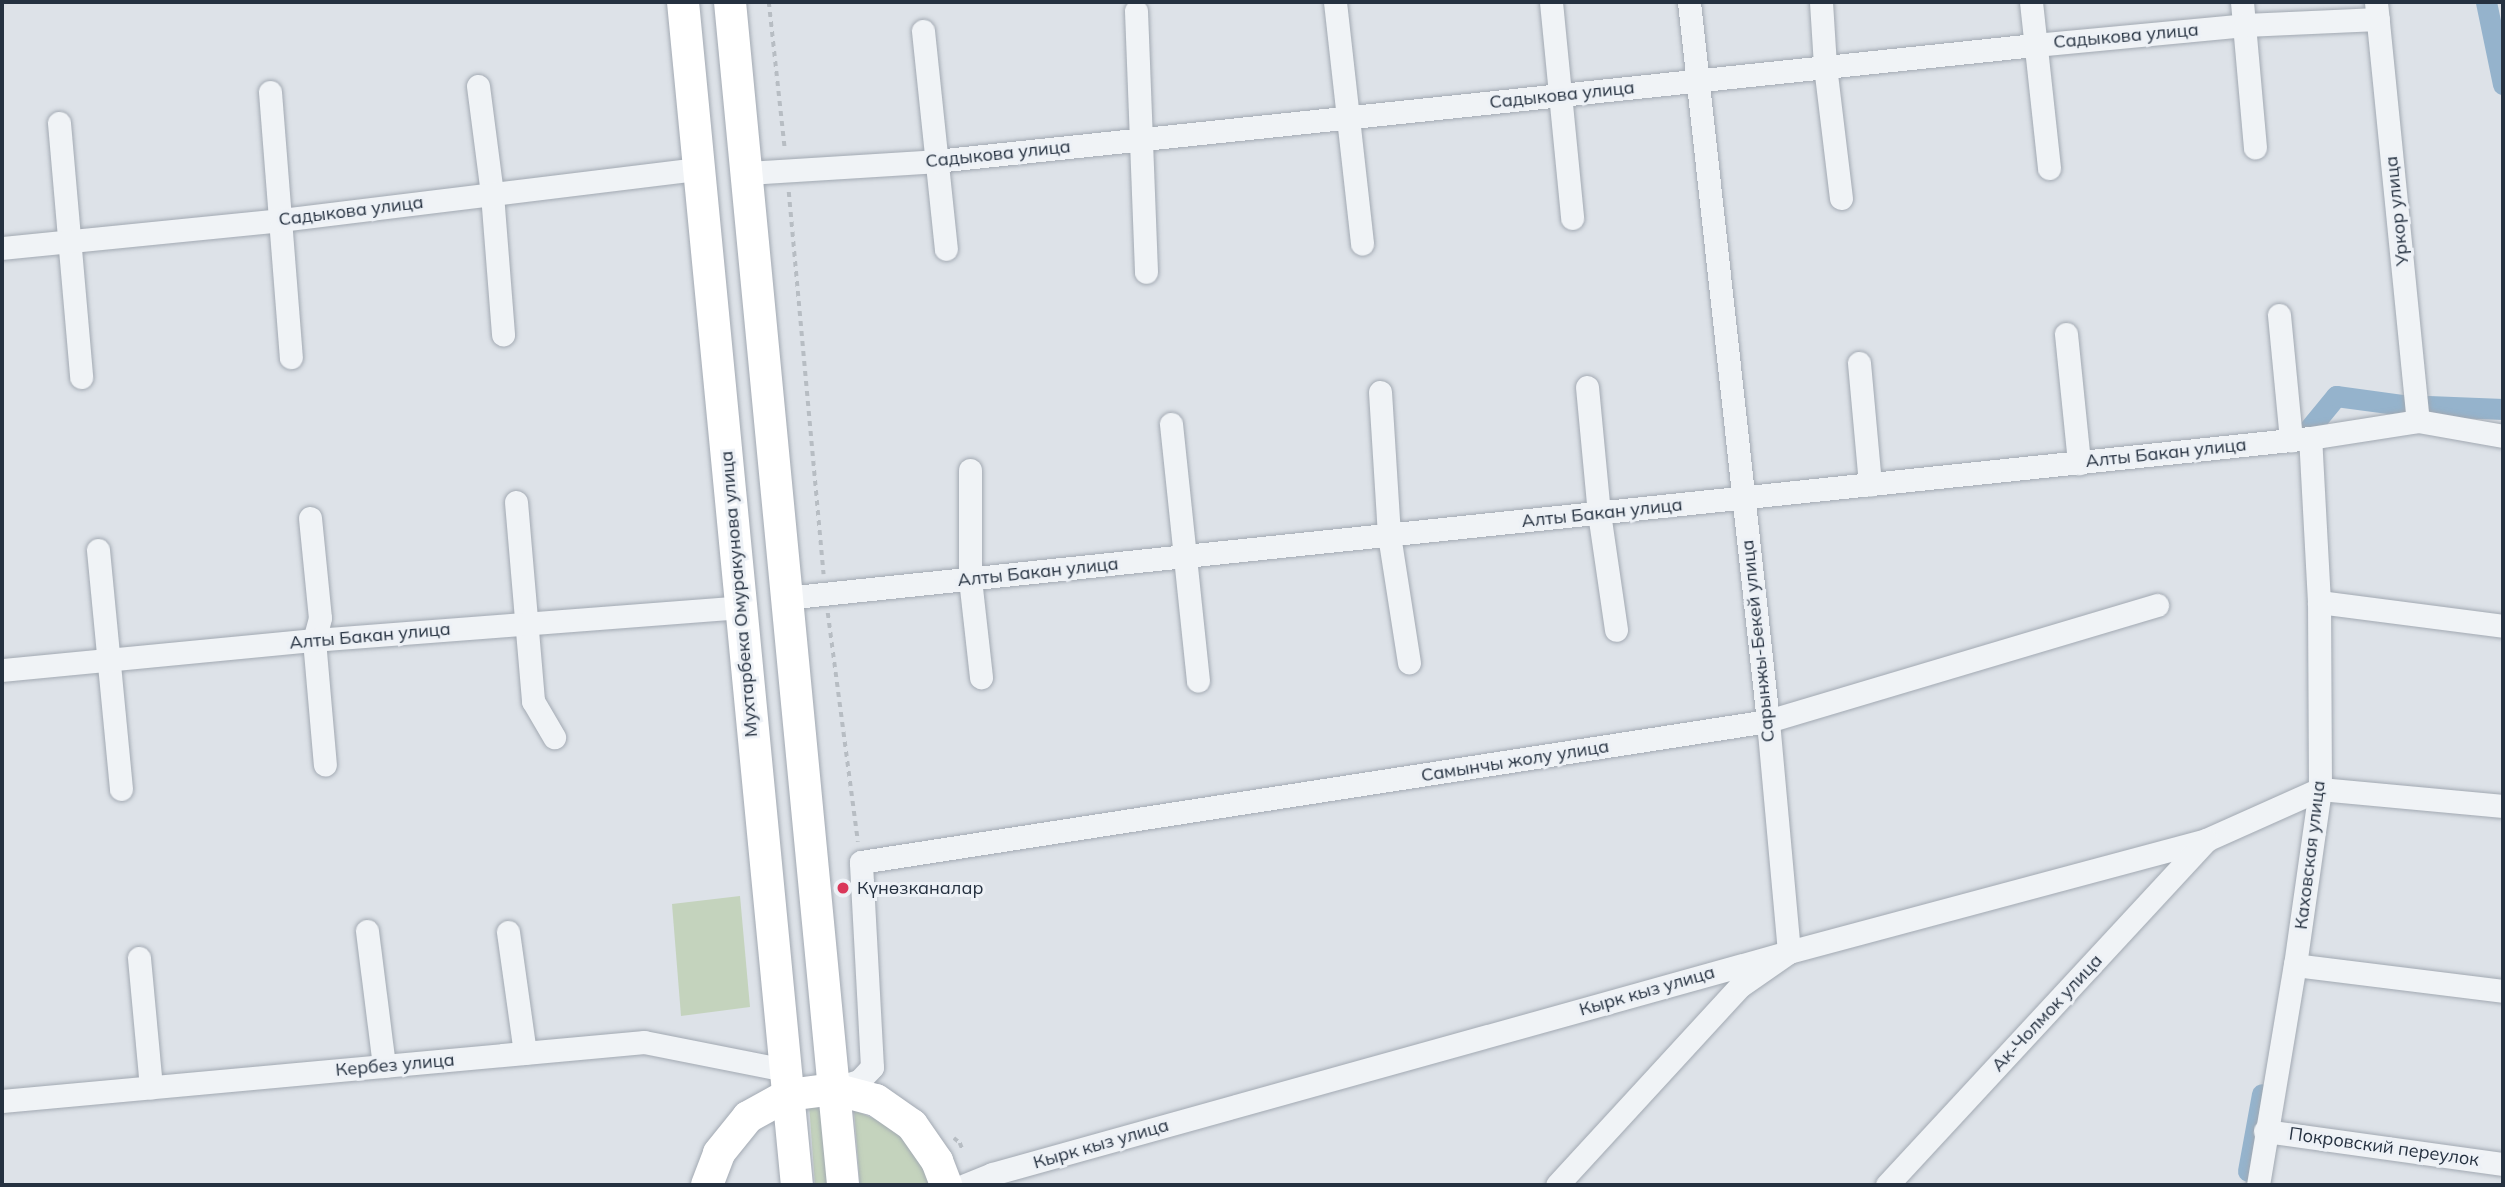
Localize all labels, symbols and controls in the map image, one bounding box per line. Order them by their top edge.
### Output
street label: Садыкова улица [2052,19,2200,53]
street label: Садыкова улица [1488,77,1636,113]
street label: Садыкова улица [924,136,1072,172]
street label: Уркор улица [2380,155,2414,267]
street label: Садыкова улица [277,191,425,231]
street label: Алты Бакан улица [2084,434,2248,472]
street label: Мухтарбека Омуракунова улица [716,450,762,738]
street label: Алты Бакан улица [1520,494,1684,532]
street label: Сарынжы-Бекей улица [1737,539,1779,743]
street label: Алты Бакан улица [956,553,1120,591]
street label: Алты Бакан улица [288,618,452,654]
street label: Самынчы жолу улица [1420,735,1610,787]
street label: Каховская улица [2290,779,2330,931]
place label: Күнөзканалар [857,877,983,899]
marker: Күнөзканалар [835,880,851,896]
street label: Ак-Чолмок улица [1987,950,2107,1076]
street label: Кырк кыз улица [1577,961,1717,1021]
street label: Кербез улица [335,1049,455,1081]
street label: Кырк кыз улица [1031,1114,1171,1174]
street label: Покровский переулок [2288,1123,2480,1171]

